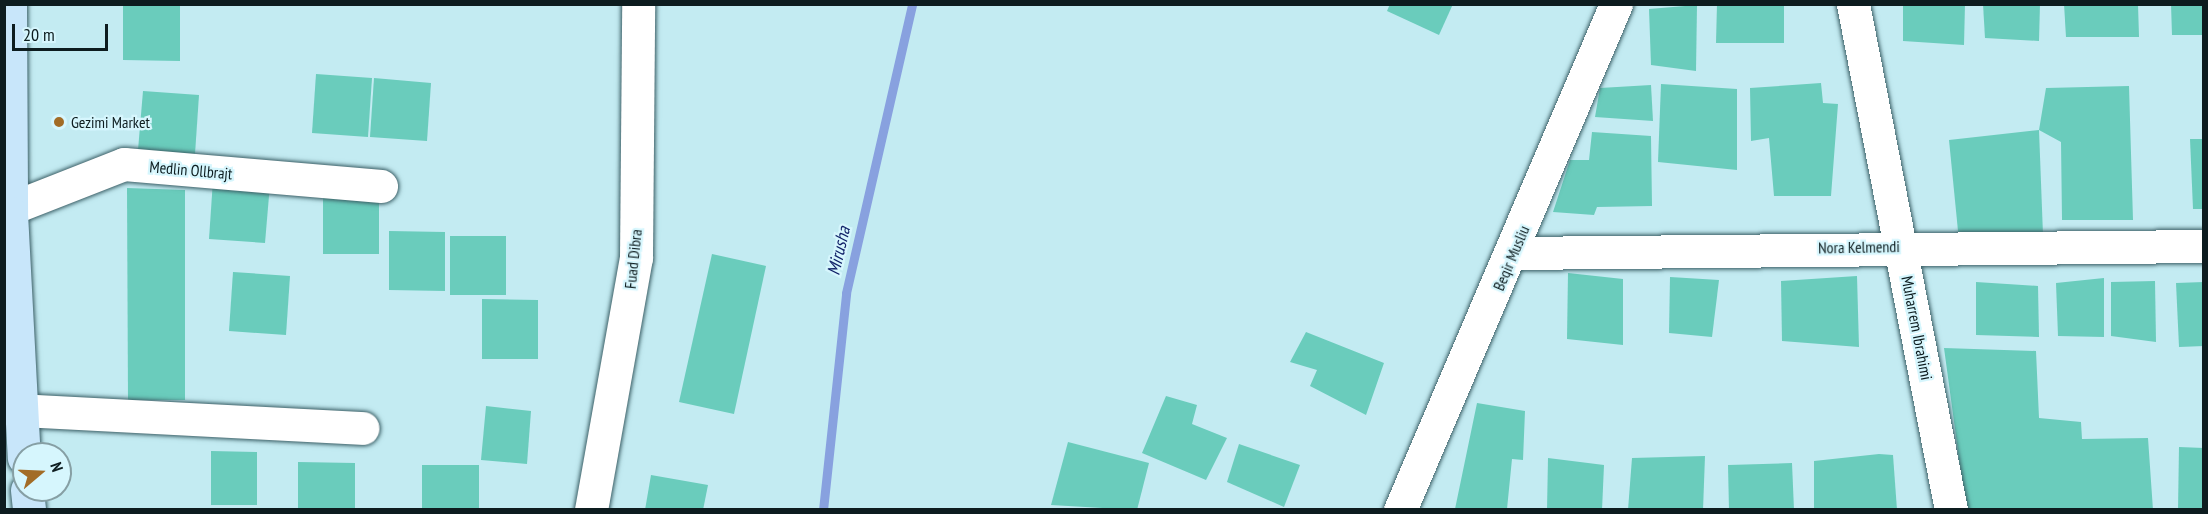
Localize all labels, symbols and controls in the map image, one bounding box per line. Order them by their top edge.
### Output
scale bar [15,12,111,50]
text: 20 m [23,23,55,46]
place label: Gezimi Market [71,112,150,132]
marker: Gezimi Market [52,115,66,129]
street label: Medlin Ollbrajt [149,157,233,183]
street label: Beqir Musliu [1489,223,1533,293]
water label: Mirusha [823,225,855,277]
street label: Fuad Dibra [620,228,646,290]
street label: Nora Kelmendi [1818,237,1900,257]
street label: Muharrem Ibrahimi [1898,274,1936,382]
north arrow [12,442,72,502]
text: N [46,459,68,474]

